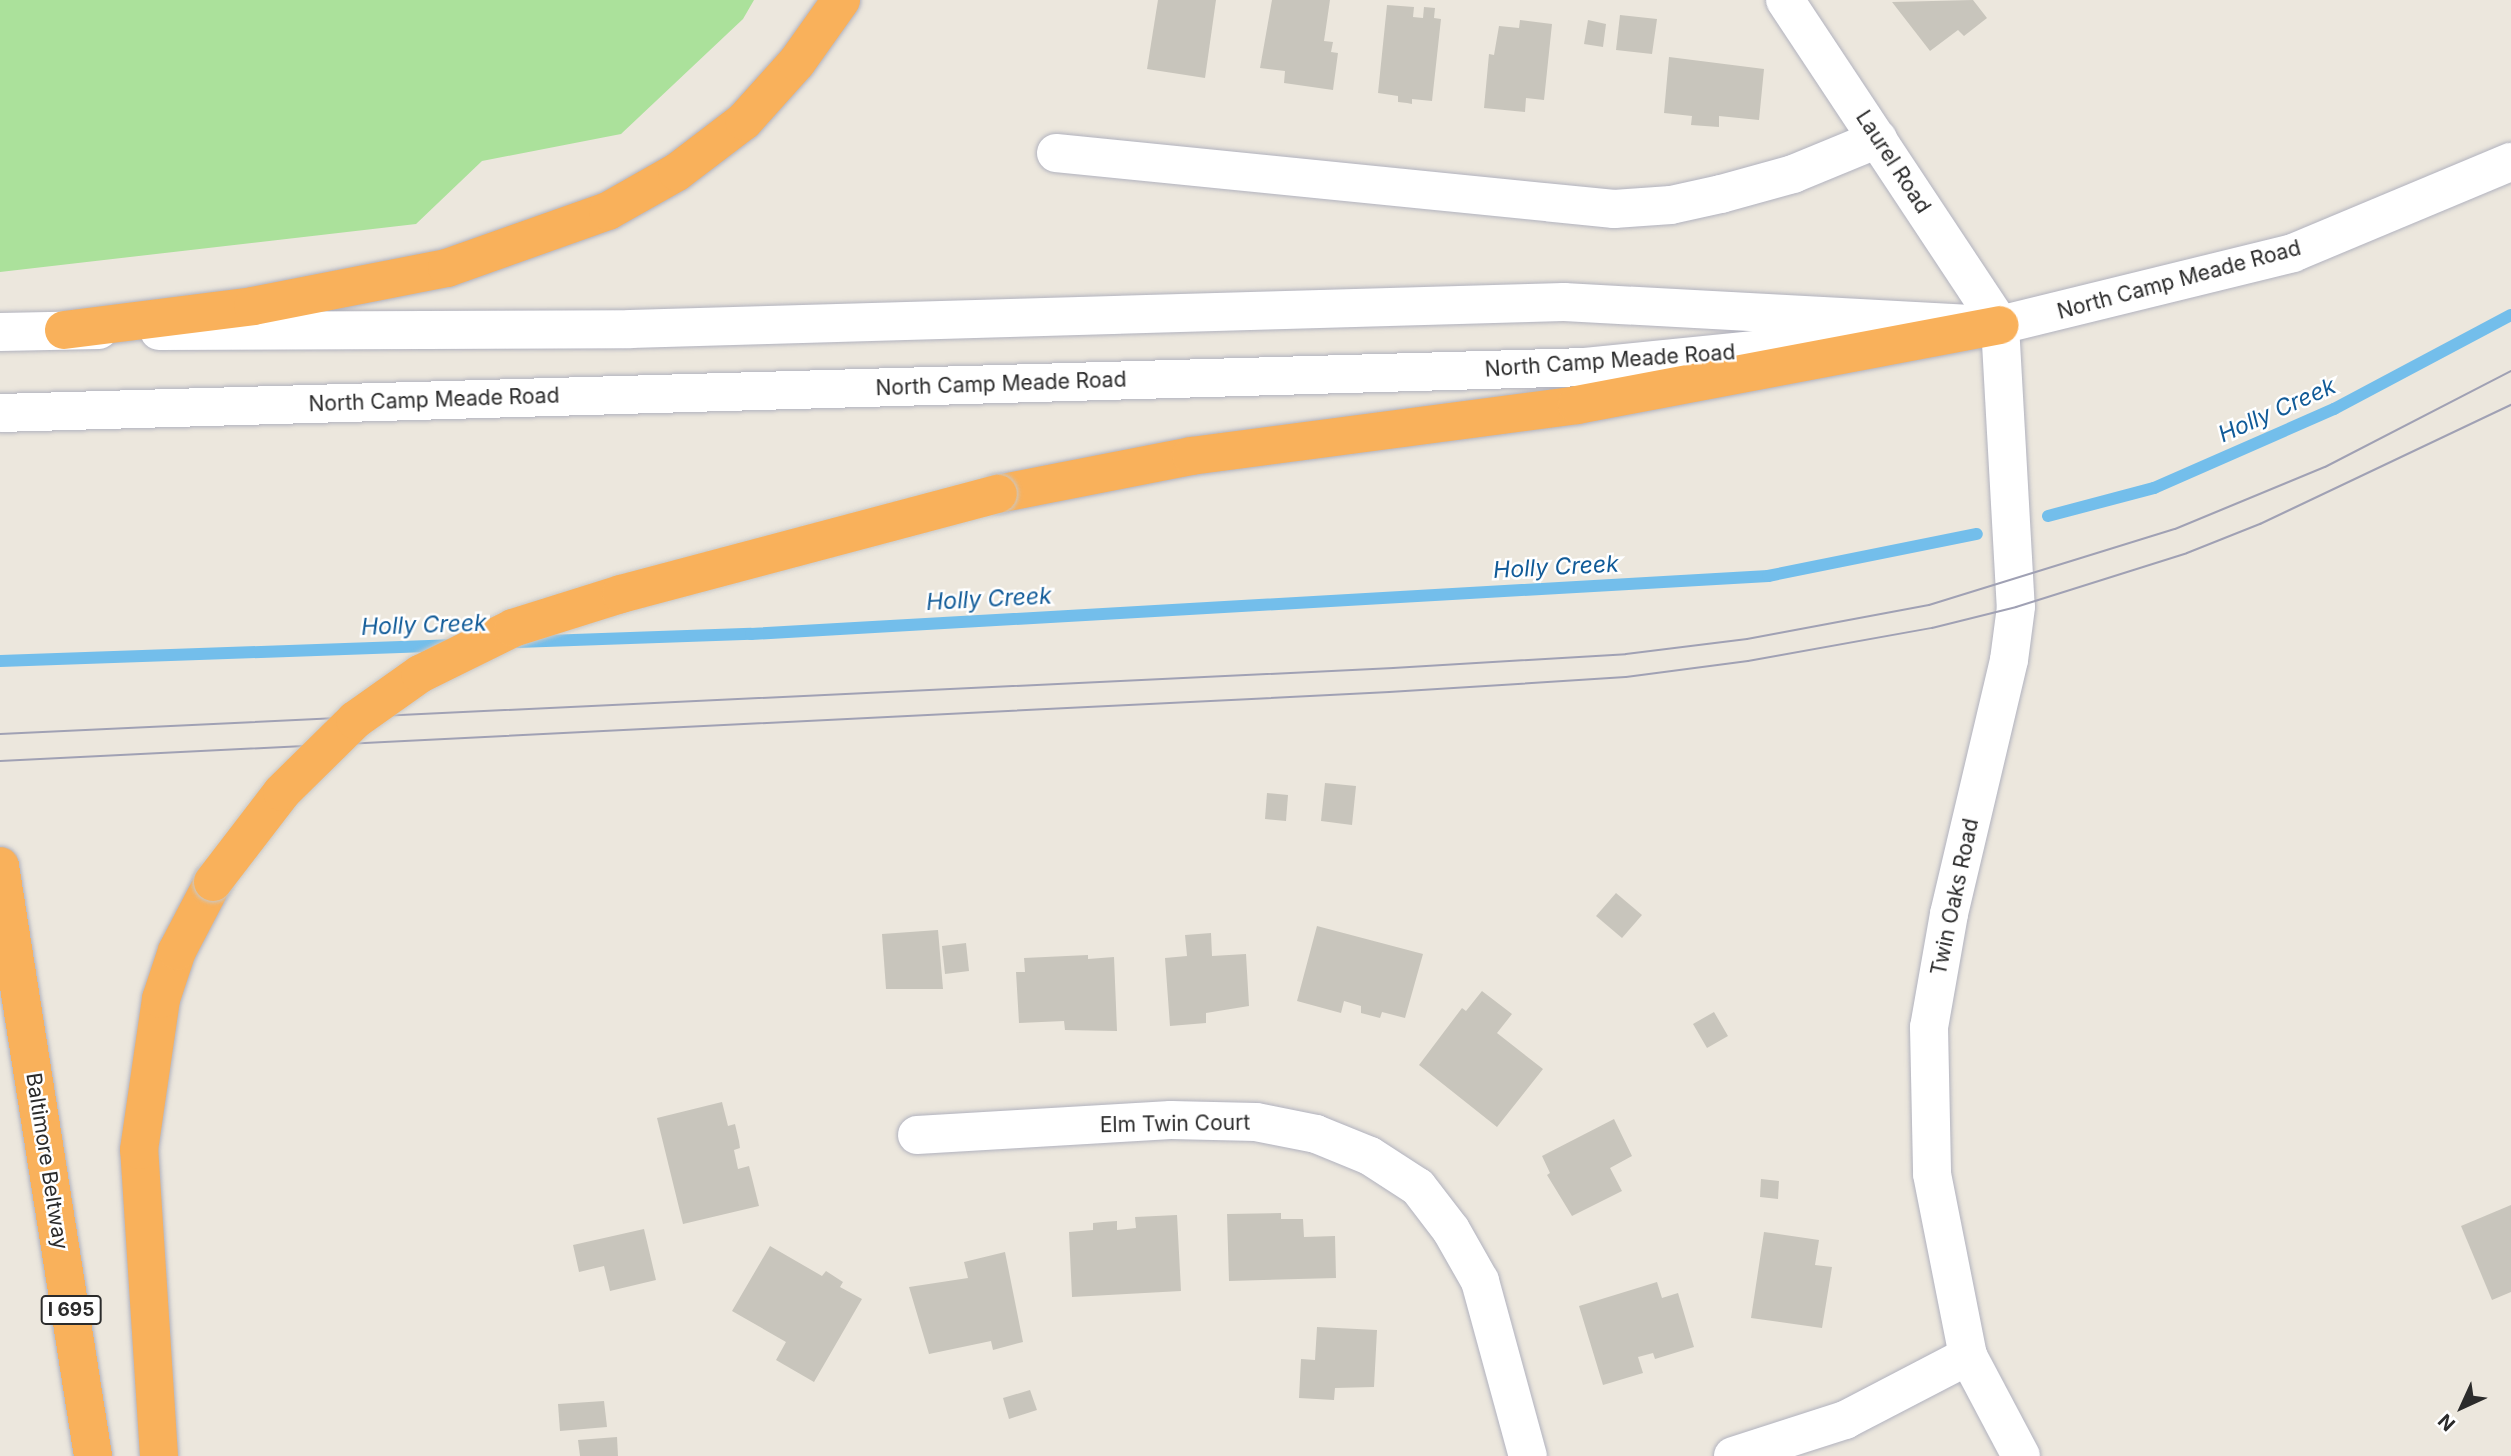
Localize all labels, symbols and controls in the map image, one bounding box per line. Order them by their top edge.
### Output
street label: Laurel Road [1850,106,1936,218]
street label: North Camp Meade Road [2055,235,2303,325]
street label: North Camp Meade Road [1484,340,1736,382]
street label: North Camp Meade Road [875,367,1127,401]
water label: Holly Creek [2214,372,2340,448]
street label: North Camp Meade Road [308,383,560,417]
water label: Holly Creek [1492,550,1620,584]
water label: Holly Creek [925,582,1053,616]
water label: Holly Creek [361,609,487,641]
street label: Twin Oaks Road [1926,816,1984,978]
street label: Baltimore Beltway [21,1071,73,1251]
street label: Elm Twin Court [1100,1110,1250,1138]
road number: I 695 [40,1294,102,1326]
north arrow [2427,1372,2497,1442]
text: N [2434,1409,2460,1435]

